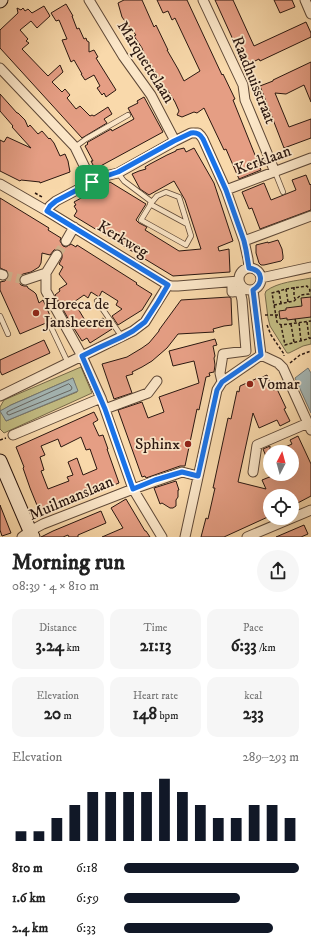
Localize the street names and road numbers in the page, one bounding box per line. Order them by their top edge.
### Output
street label: Marquettelaan [113,17,180,107]
street label: Raadhuisstraat [227,33,281,127]
street label: Kerklaan [232,140,294,179]
street label: Kerkweg [94,216,152,262]
street label: Muilmanslaan [26,471,117,525]

